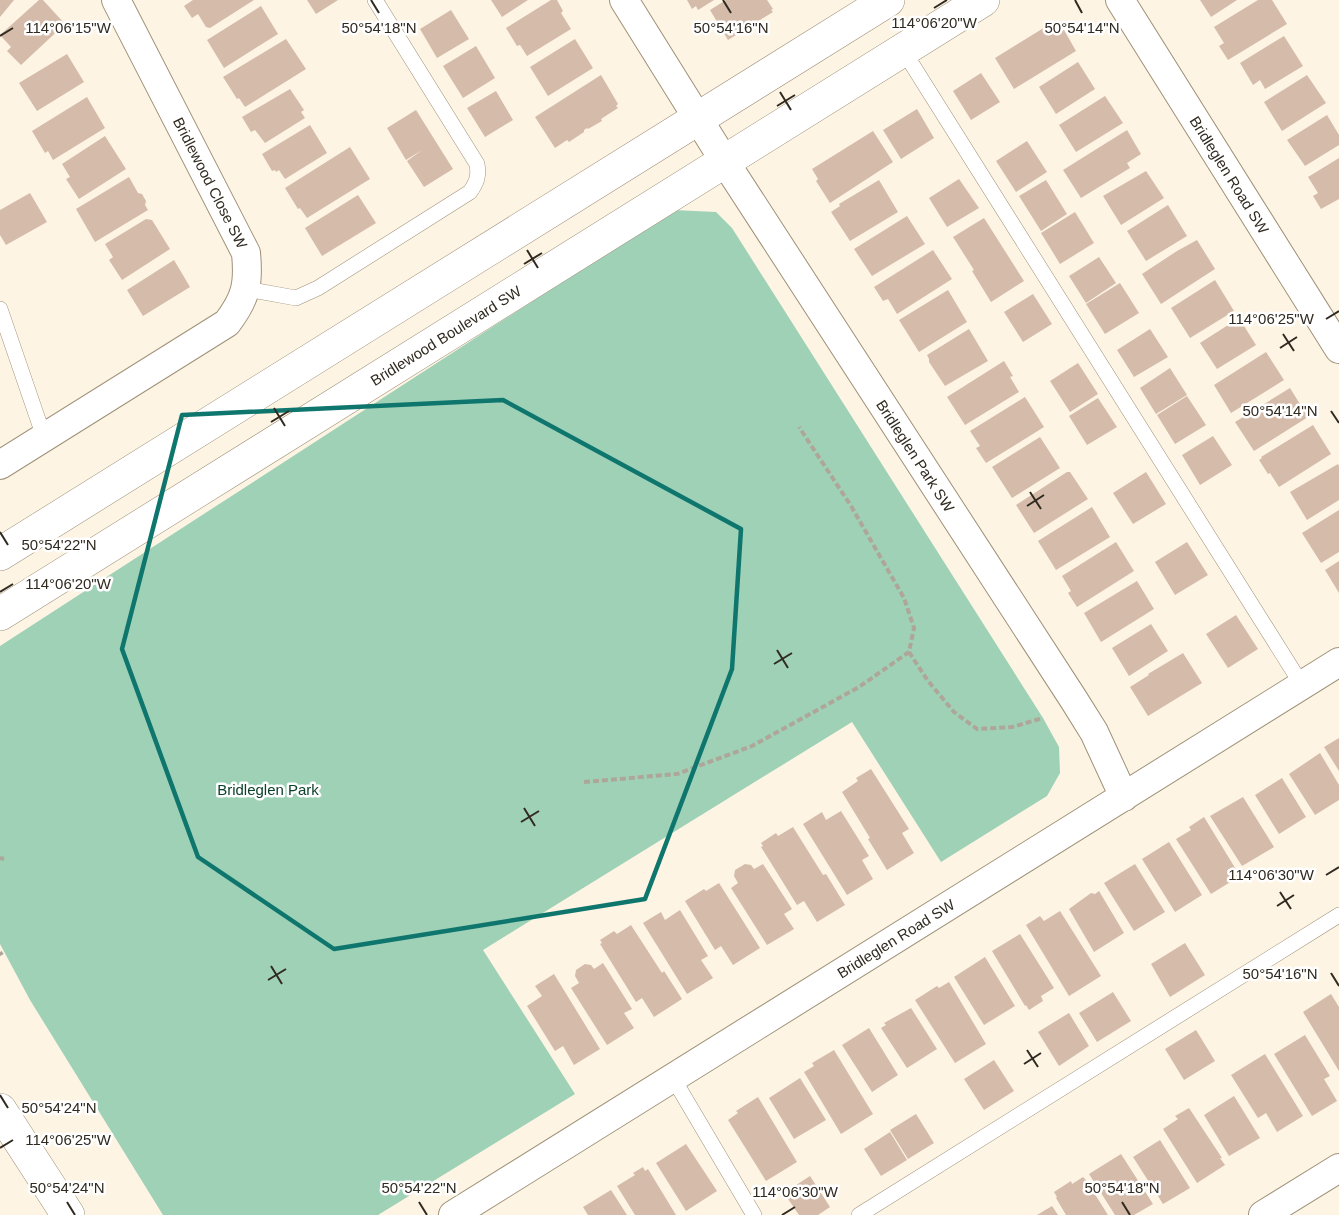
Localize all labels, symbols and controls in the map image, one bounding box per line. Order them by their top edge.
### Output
text: 114°06'20"W [891,14,978,31]
text: 114°06'15"W [25,19,112,36]
text: 50°54'18"N [341,19,417,36]
text: 50°54'16"N [693,19,769,36]
text: 50°54'14"N [1044,19,1120,36]
street label: Bridleglen Road SW [1186,113,1273,237]
street label: Bridlewood Close SW [170,114,251,252]
street label: Bridlewood Boulevard SW [367,282,525,389]
text: 114°06'25"W [1228,310,1315,327]
street label: Bridleglen Park SW [873,397,958,516]
text: 50°54'14"N [1242,402,1318,419]
text: 50°54'22"N [21,536,97,553]
text: 114°06'20"W [25,575,112,592]
park label: Bridleglen Park [217,781,319,798]
text: 114°06'30"W [1228,866,1315,883]
street label: Bridleglen Road SW [834,895,958,982]
text: 50°54'16"N [1242,965,1318,982]
text: 50°54'24"N [21,1099,97,1116]
text: 114°06'25"W [25,1131,112,1148]
text: 50°54'24"N [29,1179,105,1196]
text: 50°54'22"N [381,1179,457,1196]
text: 50°54'18"N [1084,1179,1160,1196]
text: 114°06'30"W [752,1183,839,1200]

